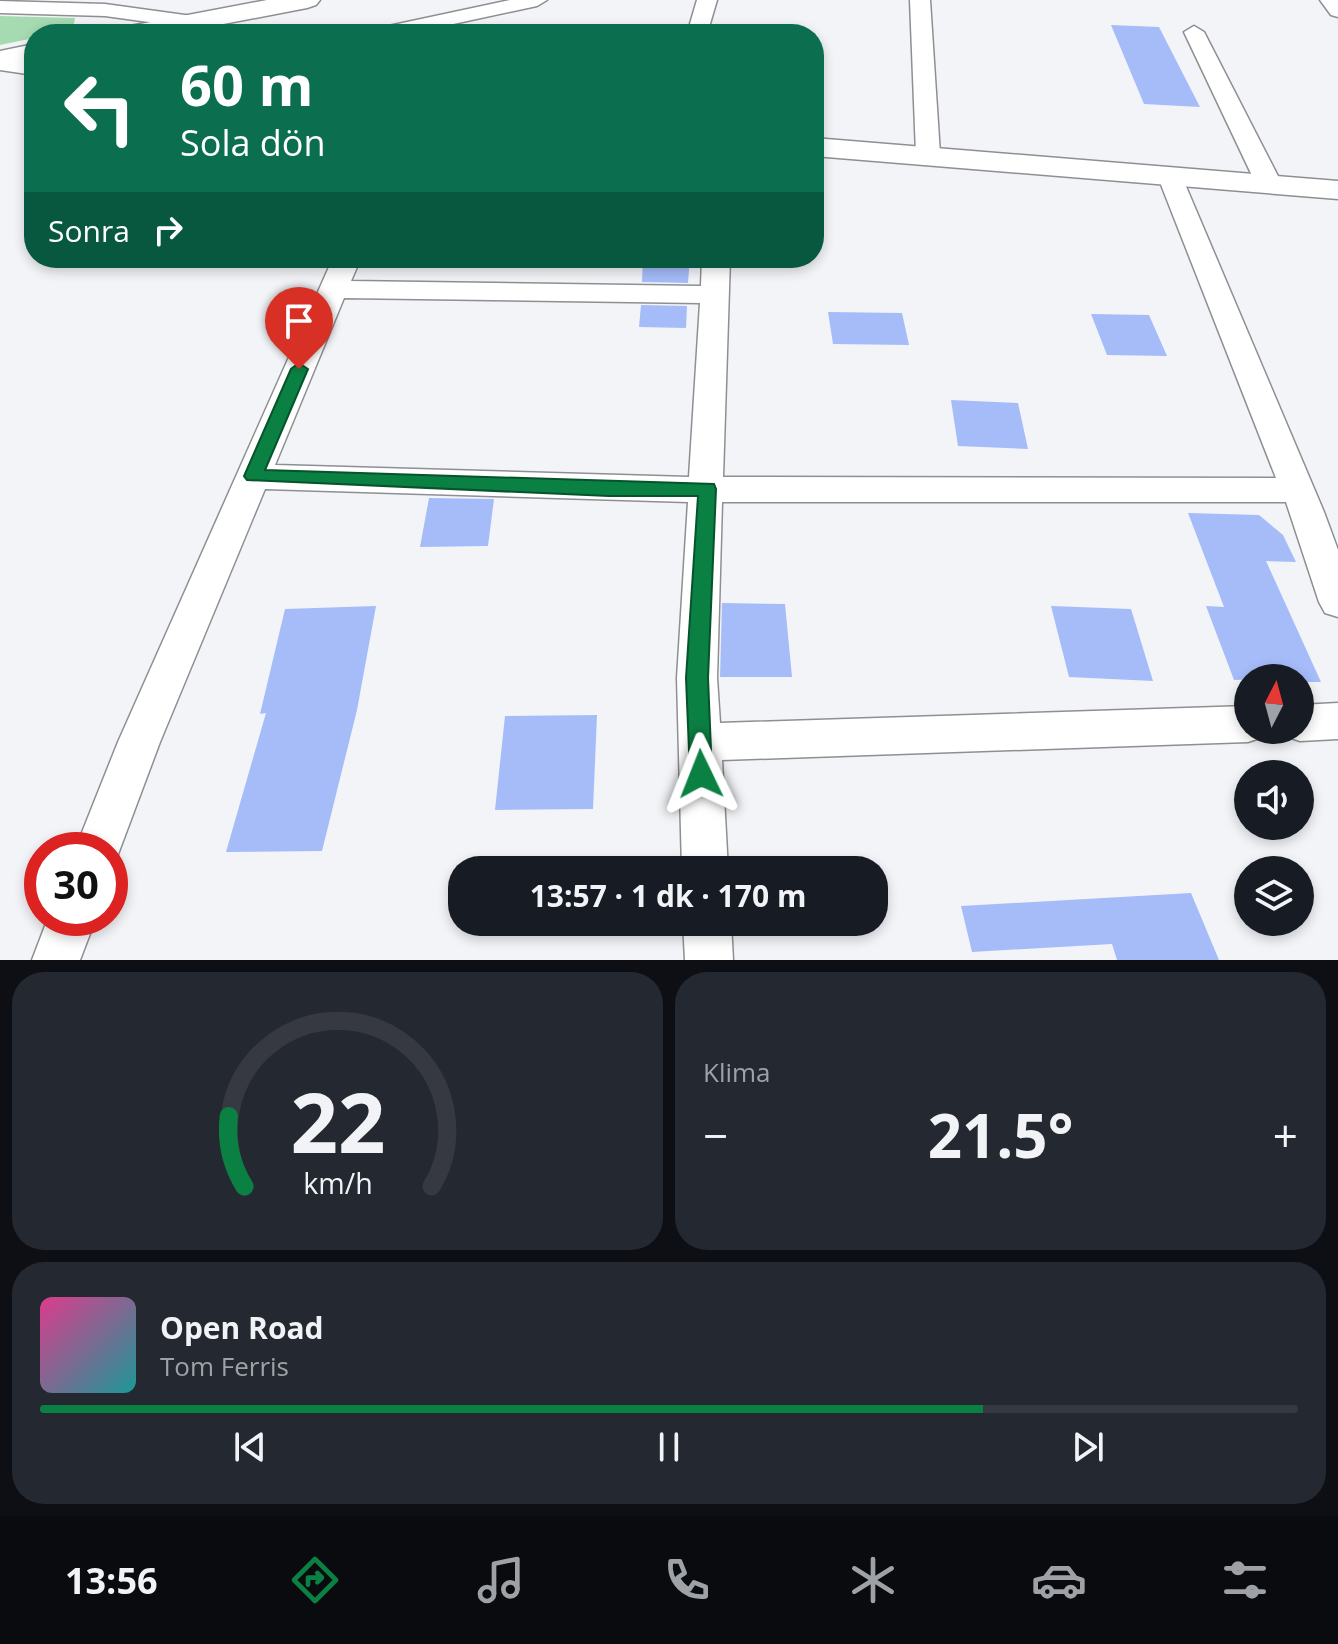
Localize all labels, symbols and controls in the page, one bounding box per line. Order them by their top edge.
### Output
text: 60 m [180,46,314,122]
icon: left [48,56,152,160]
text: Sola dön [180,118,326,167]
icon: right [146,208,190,252]
text: Sonra [48,210,130,251]
pin [265,287,333,369]
icon: arrive [277,299,321,343]
north arrow [1234,664,1314,744]
map controls [1234,664,1314,936]
position arrow [659,732,743,816]
button: sound [1234,760,1314,840]
speed limit sign: 30 [24,832,128,936]
button: layers [1234,856,1314,936]
text: 13:57 · 1 dk · 170 m [530,875,806,916]
text: Klima [703,1054,771,1090]
text: 22 [290,1064,385,1177]
text: 21.5° [928,1094,1073,1176]
text: − [703,1105,728,1165]
text: + [1273,1105,1298,1165]
text: km/h [303,1163,372,1202]
text: Open Road [160,1307,324,1348]
text: Tom Ferris [160,1348,289,1384]
icon: previous [228,1425,272,1469]
icon: pause [647,1425,691,1469]
icon: next [1066,1425,1110,1469]
icon: directions [287,1552,343,1608]
icon: music [473,1552,529,1608]
icon: phone [659,1552,715,1608]
icon: climate [845,1552,901,1608]
icon: car [1031,1552,1087,1608]
icon: filters [1217,1552,1273,1608]
text: 13:56 [65,1556,158,1605]

